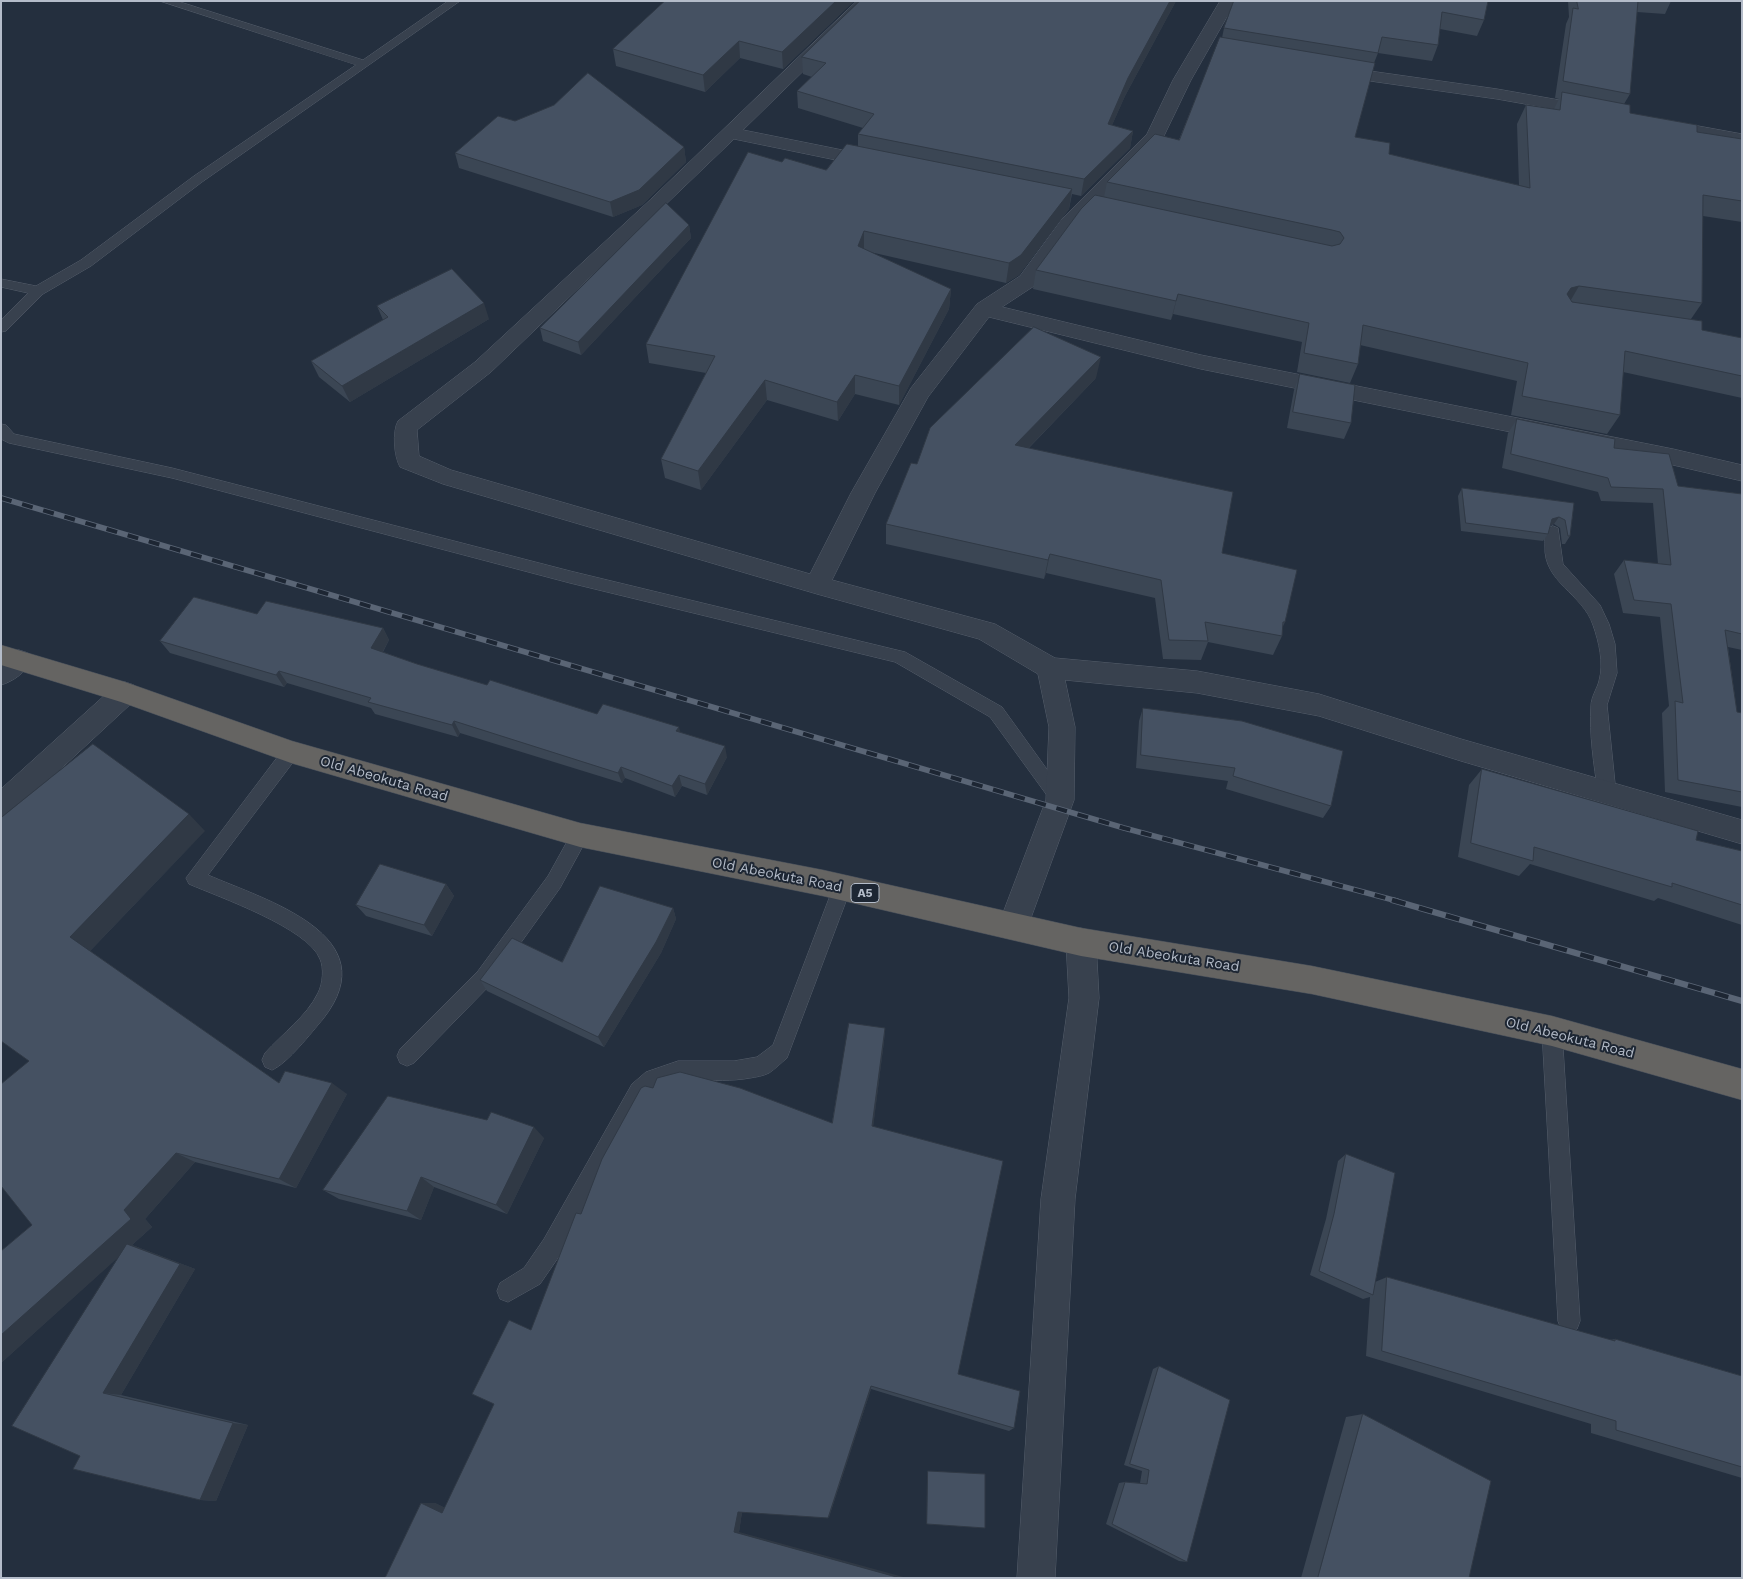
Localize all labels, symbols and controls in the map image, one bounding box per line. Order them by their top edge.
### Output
street label: Old Abeokuta Road [318,753,450,805]
street label: Old Abeokuta Road [711,854,843,896]
road number: A5 [851,884,879,902]
street label: Old Abeokuta Road [1107,938,1241,976]
street label: Old Abeokuta Road [1504,1014,1636,1062]

